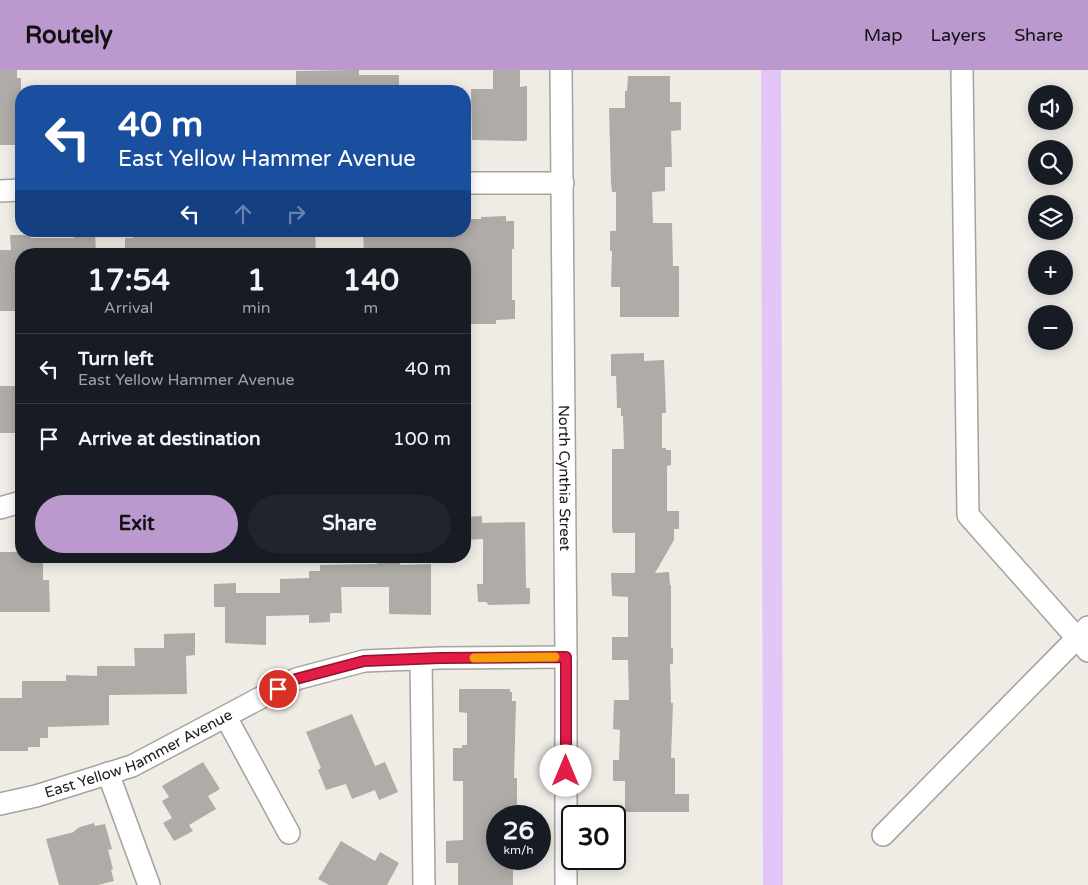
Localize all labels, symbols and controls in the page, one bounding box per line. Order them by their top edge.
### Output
text: Routely [25,21,113,50]
text: Map [864,24,903,46]
text: Layers [931,24,986,46]
text: Share [1014,24,1063,46]
map controls [1028,85,1073,350]
button: sound [1028,85,1073,130]
text: 40 m [118,104,203,146]
icon: left [35,105,100,170]
button: search [1028,140,1073,185]
text: East Yellow Hammer Avenue [118,146,416,172]
button: layers [1028,195,1073,240]
icon: left [176,200,204,228]
icon: ahead [229,200,257,228]
icon: right [282,200,310,228]
button: + [1028,250,1073,295]
text: 17:54 [87,262,170,299]
text: 1 [247,262,266,299]
text: 140 [343,262,399,299]
text: Arrival [104,298,153,318]
text: min [242,298,271,318]
text: m [363,298,378,318]
button: − [1028,305,1073,350]
text: Turn left [78,348,154,370]
icon: left [35,355,63,383]
text: 40 m [405,358,451,380]
text: East Yellow Hammer Avenue [78,370,295,390]
street label: North Cynthia Street [555,405,574,551]
icon: arrive [35,425,63,453]
text: Arrive at destination [78,428,261,450]
text: 100 m [393,428,451,450]
button: Exit [35,495,238,553]
button: Share [248,495,451,553]
pin [257,668,299,710]
icon: arrive [264,675,292,703]
street label: East Yellow Hammer Avenue [42,705,235,802]
position arrow [539,744,591,796]
speed limit sign: 30 [561,805,626,870]
text: 26 [503,816,534,846]
text: km/h [503,843,534,857]

